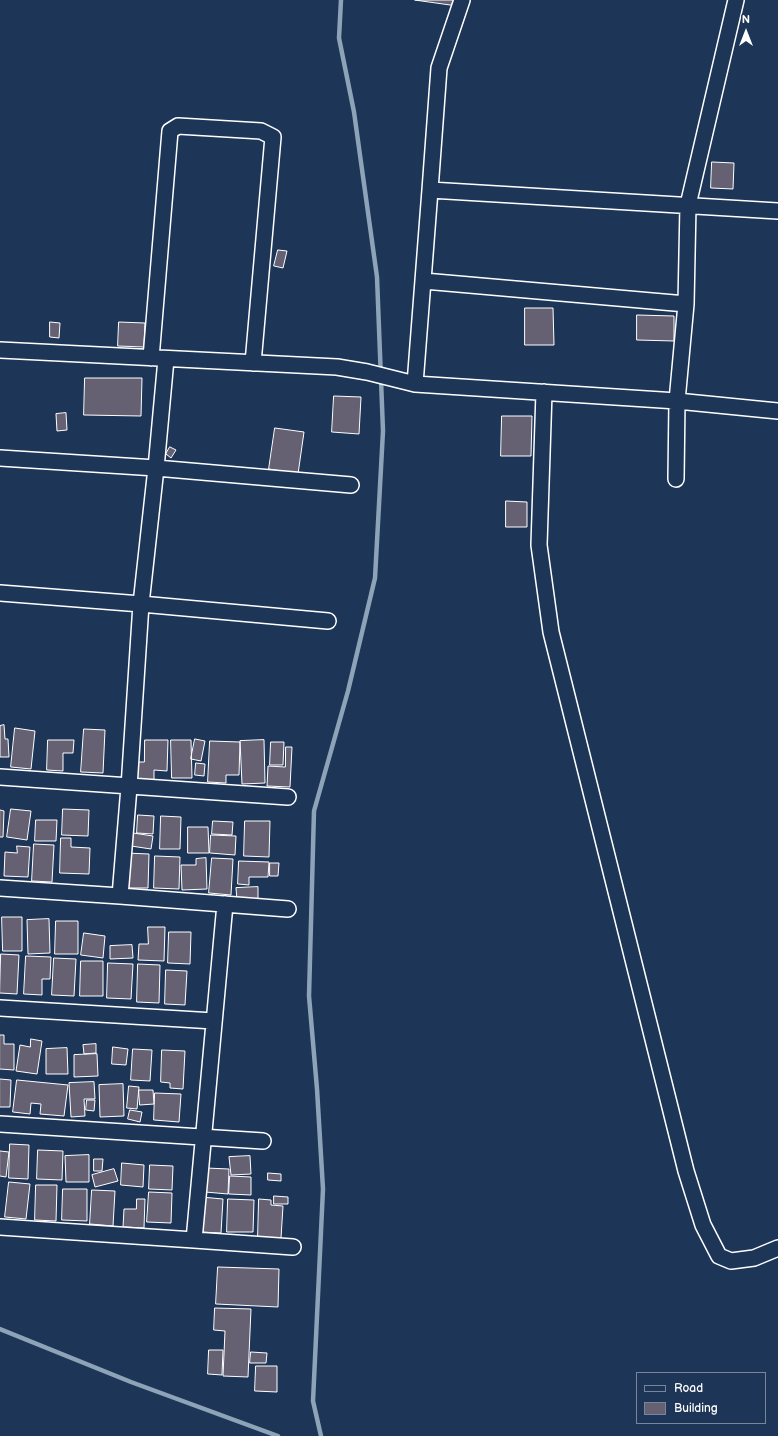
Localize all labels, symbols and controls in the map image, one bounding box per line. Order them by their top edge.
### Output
north arrow [726,12,766,52]
text: N [742,13,750,26]
legend [636,1372,766,1424]
text: Road [674,1381,703,1396]
text: Building [674,1401,718,1416]

